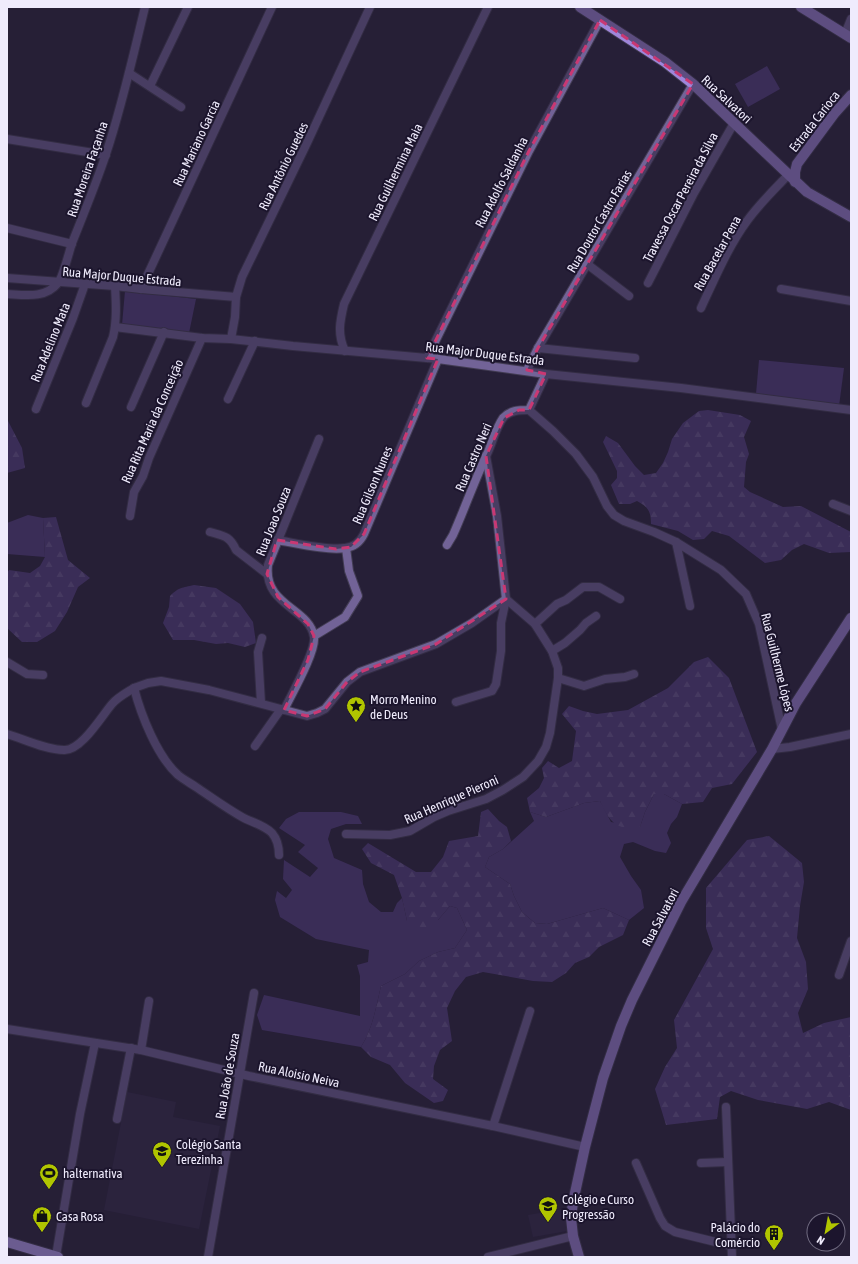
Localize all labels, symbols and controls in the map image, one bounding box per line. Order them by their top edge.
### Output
street label: Rua Salvatori [698,72,755,126]
street label: Estrada Carioca [786,88,843,155]
street label: Rua Mariano Garcia [170,98,223,189]
street label: Rua Moreira Façanha [64,119,111,219]
street label: Rua Antônio Guedes [256,119,311,213]
street label: Rua Guilhermina Maia [365,121,426,223]
street label: Travessa Oscar Pereira da Silva [640,130,721,265]
street label: Rua Adolfo Saldanha [472,134,531,230]
street label: Rua Doutor Castro Farias [564,167,635,275]
street label: Rua Bacelar Pena [691,213,744,293]
street label: Rua Major Duque Estrada [62,264,182,289]
street label: Rua Adelino Mata [28,300,73,384]
street label: Rua Major Duque Estrada [425,339,545,368]
street label: Rua Rita Maria da Conceição [118,357,187,485]
street label: Rua Castro Neri [452,421,495,494]
street label: Rua Gilson Nunes [349,443,396,527]
street label: Rua Joao Souza [253,484,294,558]
street label: Rua Guilherme Lópes [758,611,797,713]
place label: Morro Menino de Deus [370,692,437,722]
place icon: Morro Menino de Deus [345,695,367,723]
street label: Rua Henrique Pieroni [402,772,501,827]
street label: Rua Salvatori [639,886,682,949]
street label: Rua João de Souza [213,1032,242,1120]
street label: Rua Aloisio Neiva [257,1059,341,1090]
place label: Colégio Santa Terezinha [176,1137,241,1167]
school or university icon: Colégio Santa Terezinha [151,1140,173,1168]
sports icon: halternativa [38,1162,60,1190]
place label: halternativa [63,1166,123,1181]
place label: Colégio e Curso Progressão [562,1192,634,1222]
school or university icon: Colégio e Curso Progressão [537,1195,559,1223]
shop icon: Casa Rosa [31,1205,53,1233]
place label: Casa Rosa [56,1209,104,1224]
north arrow [806,1212,846,1252]
place label: Palácio do Comércio [710,1220,760,1250]
building icon: Palácio do Comércio [763,1223,785,1251]
text: N [815,1234,827,1247]

